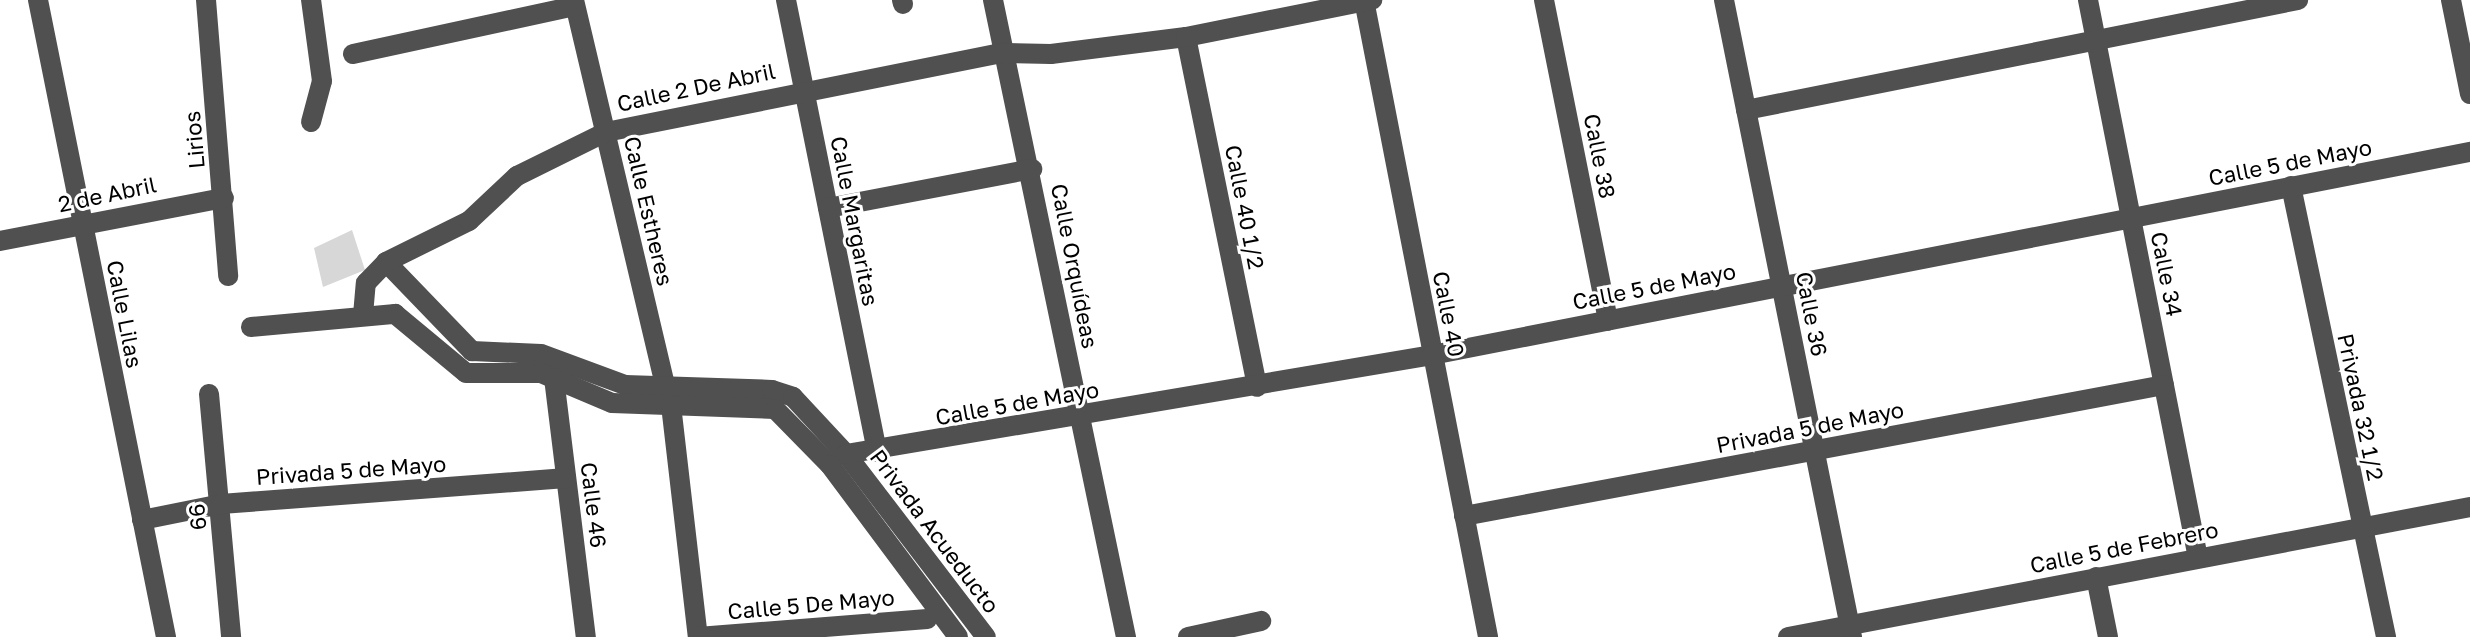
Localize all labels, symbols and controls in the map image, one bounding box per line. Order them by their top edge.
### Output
street label: Calle 2 De Abril [614,57,778,117]
street label: Lirios [178,110,210,170]
street label: Calle 38 [1579,111,1621,201]
street label: Calle 5 de Mayo [2206,133,2374,191]
street label: Calle Estheres [619,134,679,288]
street label: Calle Margaritas [826,134,884,308]
street label: Calle 40 1/2 [1220,143,1270,271]
street label: 2 de Abril [55,171,159,217]
street label: Calle Orquídeas [1046,181,1104,351]
street label: Calle 34 [2146,229,2188,319]
street label: Calle 5 de Mayo [1570,257,1738,315]
street label: Calle Lilas [102,258,148,370]
street label: Calle 40 [1428,269,1470,359]
street label: Calle 36 [1791,269,1833,359]
street label: Privada 32 1/2 [2333,331,2389,483]
street label: Calle 5 de Mayo [933,376,1101,430]
street label: Privada 5 de Mayo [1714,396,1906,458]
street label: Privada Acueducto [865,444,1005,618]
street label: Privada 5 de Mayo [255,450,447,490]
street label: Calle 46 [576,461,612,549]
street label: 66 [183,503,211,531]
street label: Calle 5 de Febrero [2028,516,2220,578]
street label: Calle 5 De Mayo [726,584,896,624]

